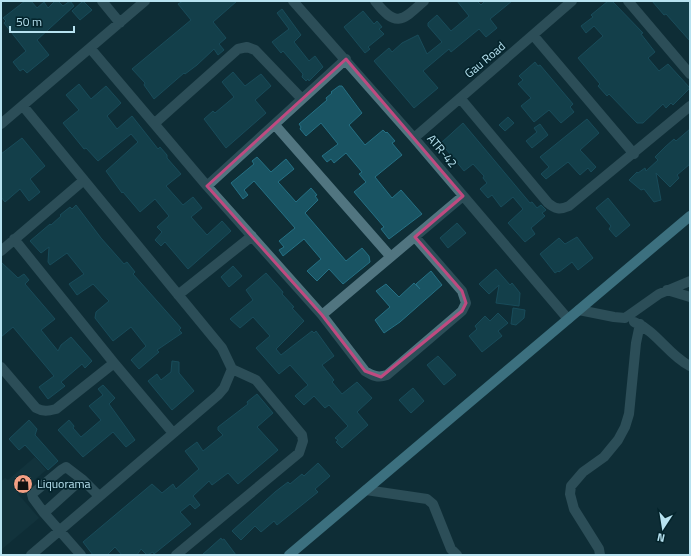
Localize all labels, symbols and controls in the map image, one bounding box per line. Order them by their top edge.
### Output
scale bar [10,8,74,34]
text: 50 m [16,12,42,31]
street label: Gau Road [460,37,509,82]
street label: ATR-42 [423,130,462,172]
shop icon: Liquorama [12,473,34,495]
place label: Liquorama [37,474,91,493]
north arrow [643,508,683,548]
text: N [656,529,666,546]

